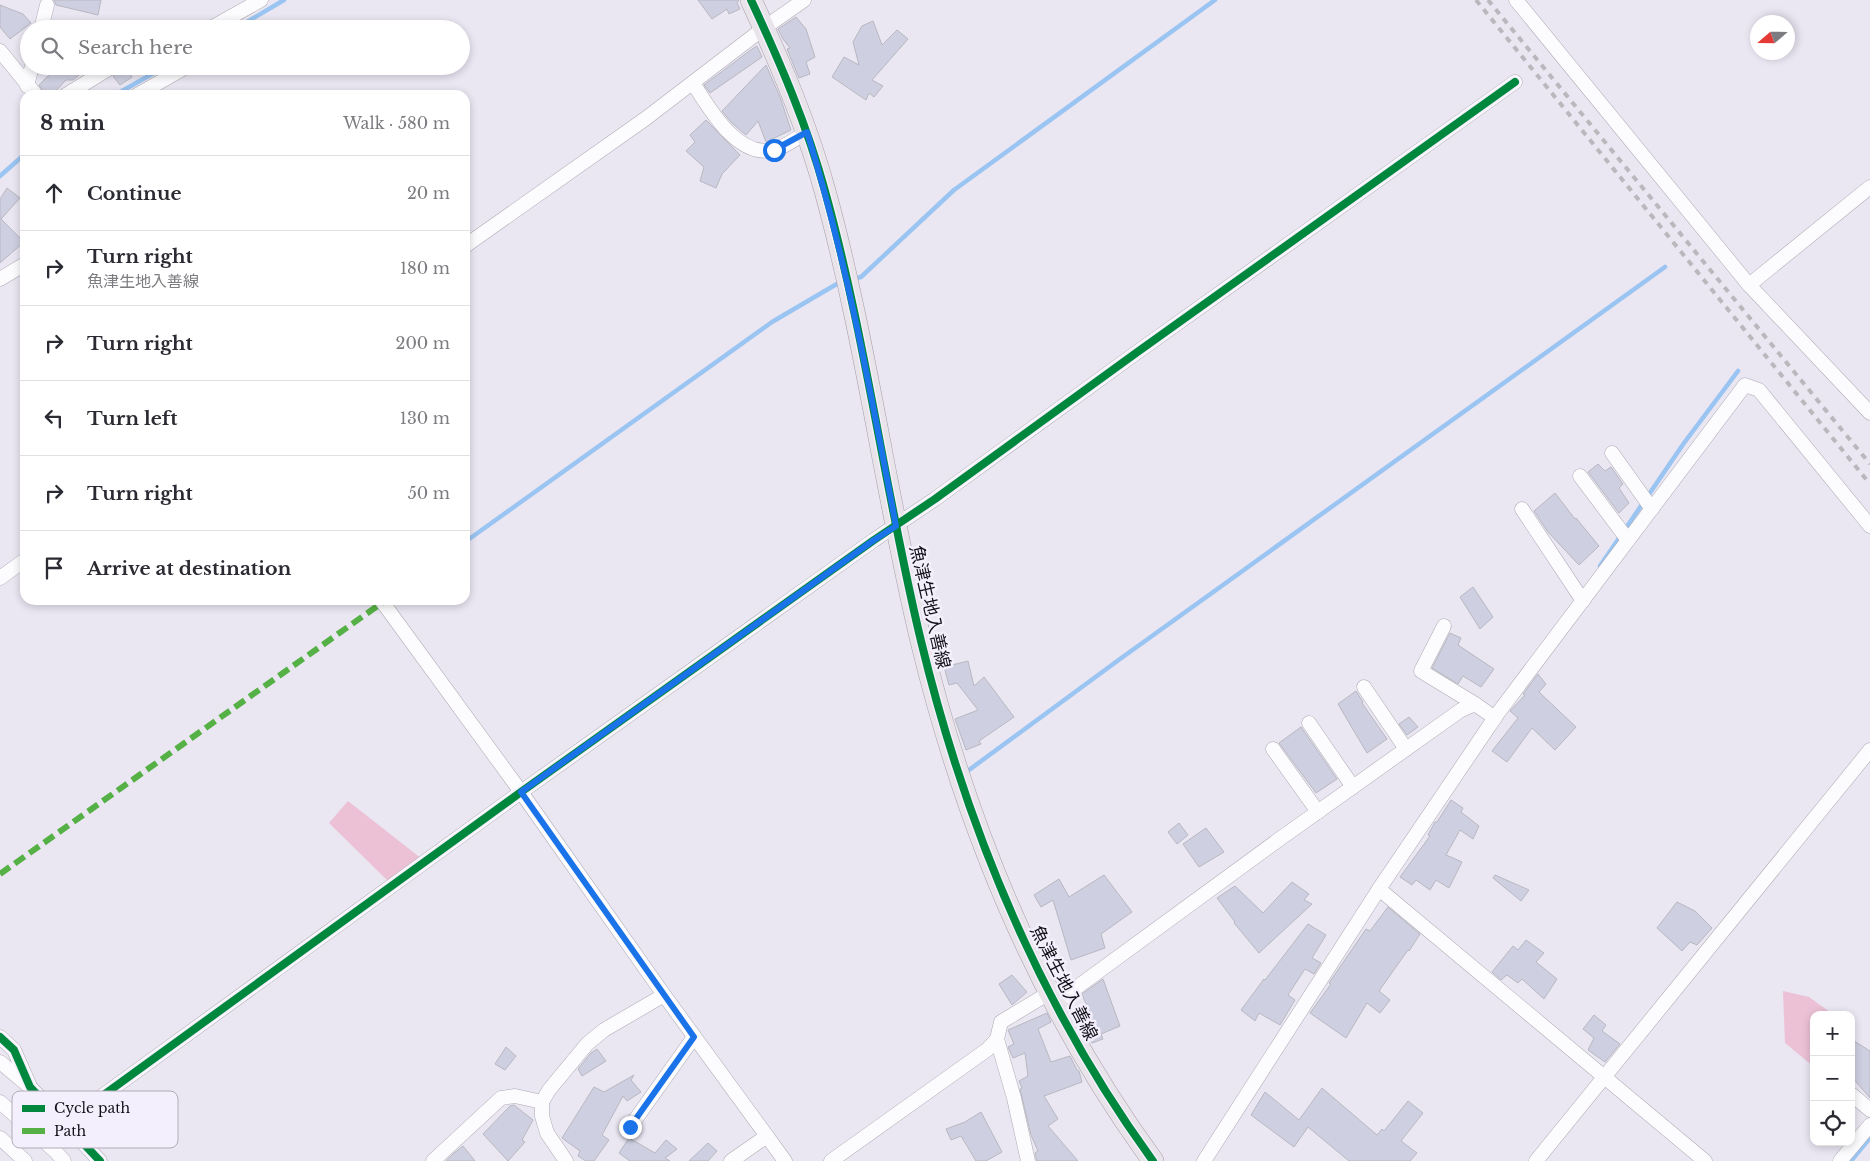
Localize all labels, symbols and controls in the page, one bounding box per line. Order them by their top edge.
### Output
north arrow [1750,15,1795,60]
search box [20,20,470,75]
icon: search [38,34,66,62]
text: Search here [78,36,193,59]
text: 8 min [40,110,105,136]
text: Walk · 580 m [343,113,450,133]
route start [763,139,786,162]
icon: ahead [40,179,68,207]
text: Continue [87,182,182,205]
text: 20 m [407,183,450,203]
text: Turn right [87,245,193,268]
icon: right [40,254,68,282]
text: 180 m [400,258,450,278]
text: 魚津生地入善線 [87,271,199,291]
icon: right [40,329,68,357]
text: Turn right [87,332,193,355]
text: 200 m [396,333,450,353]
icon: left [40,404,68,432]
text: Turn left [87,407,178,430]
text: 130 m [400,408,450,428]
icon: right [40,479,68,507]
text: Turn right [87,482,193,505]
text: 50 m [408,483,450,503]
street label: 魚津生地入善線 [905,543,955,671]
icon: arrive [40,554,68,582]
text: Arrive at destination [87,557,291,580]
street label: 魚津生地入善線 [1026,922,1102,1044]
map controls [1810,1011,1855,1146]
button: + [1810,1011,1855,1056]
button: − [1810,1056,1855,1101]
legend [12,1091,178,1148]
text: Cycle path [54,1099,131,1117]
button: locate [1810,1101,1855,1146]
route end [619,1116,642,1139]
text: Path [54,1122,86,1140]

